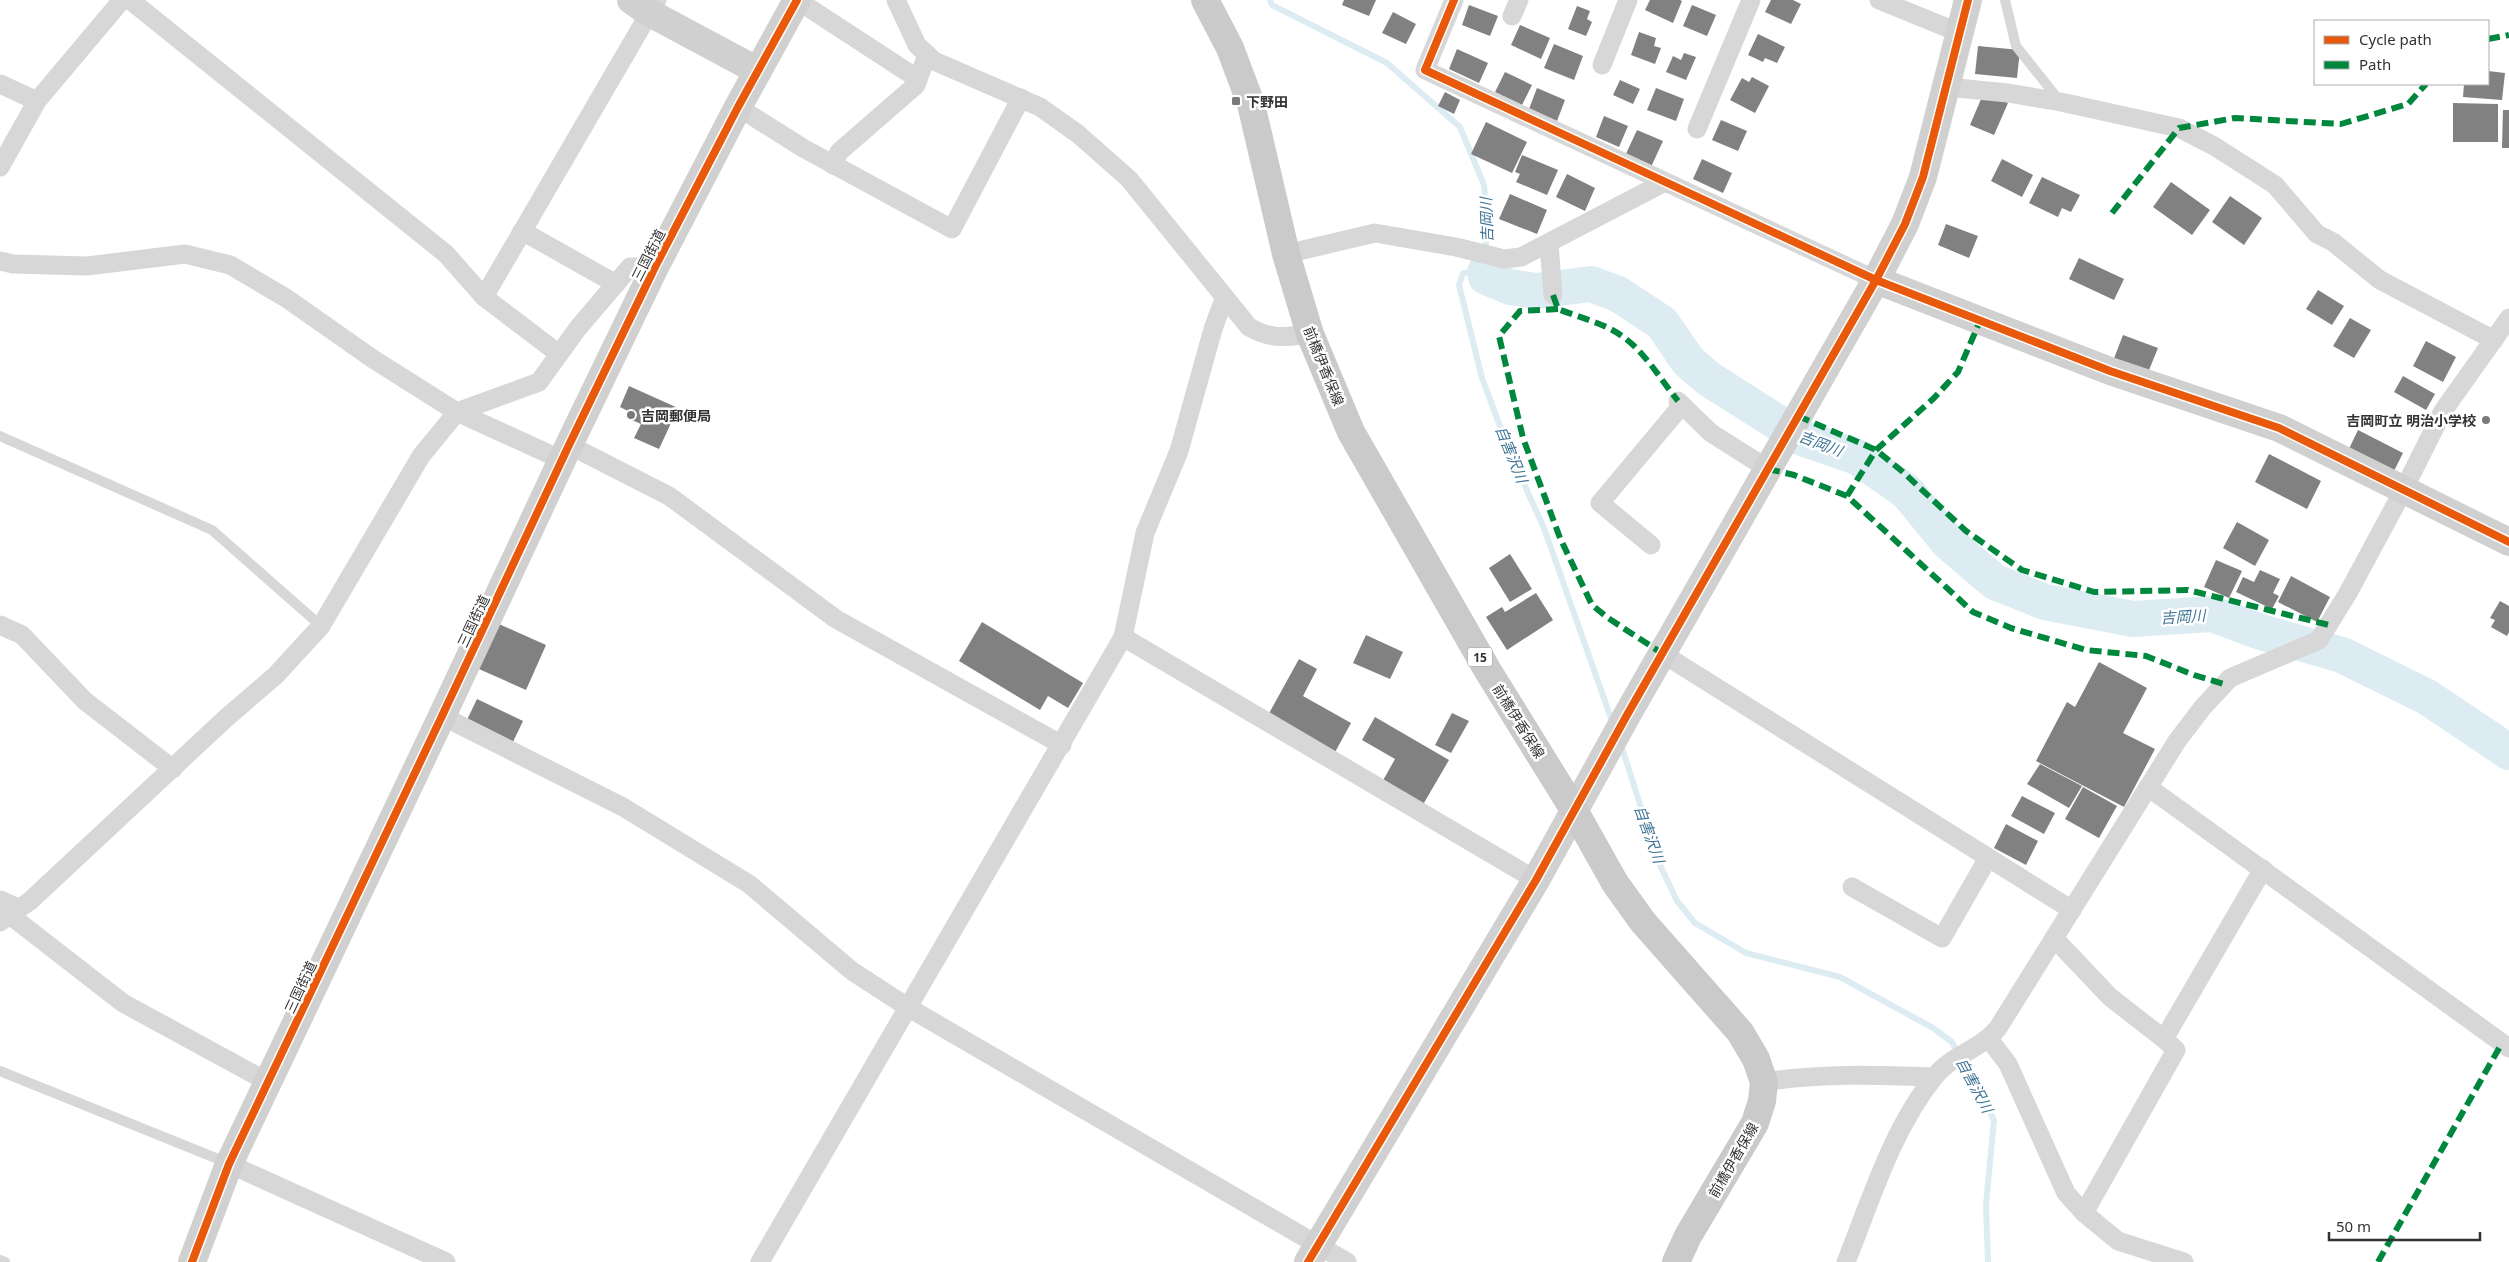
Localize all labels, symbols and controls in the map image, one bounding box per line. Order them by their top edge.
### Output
legend [2314,20,2489,85]
text: Cycle path [2359,29,2432,49]
text: Path [2359,54,2391,74]
place label: 下野田 [1246,92,1288,111]
marker: 下野田 [1230,95,1242,107]
water label: 吉岡川 [1475,195,1497,243]
street label: 三国街道 [627,226,669,284]
street label: 前橋伊香保線 [1299,323,1349,409]
place label: 吉岡郵便局 [641,406,711,425]
marker: 吉岡郵便局 [625,409,637,421]
place label: 吉岡町立 明治小学校 [2346,411,2476,430]
marker: 吉岡町立 明治小学校 [2480,414,2492,426]
water label: 自害沢川 [1491,422,1533,487]
water label: 吉岡川 [1796,426,1847,461]
street label: 三国街道 [453,592,493,650]
water label: 吉岡川 [2160,605,2208,627]
road number: 15 [1468,648,1492,666]
street label: 前橋伊香保線 [1489,680,1549,762]
water label: 自害沢川 [1630,802,1670,867]
street label: 三国街道 [280,958,320,1016]
water label: 自害沢川 [1952,1054,1999,1118]
street label: 前橋伊香保線 [1704,1119,1762,1201]
scale bar [2329,1210,2480,1242]
text: 50 m [2336,1216,2371,1236]

